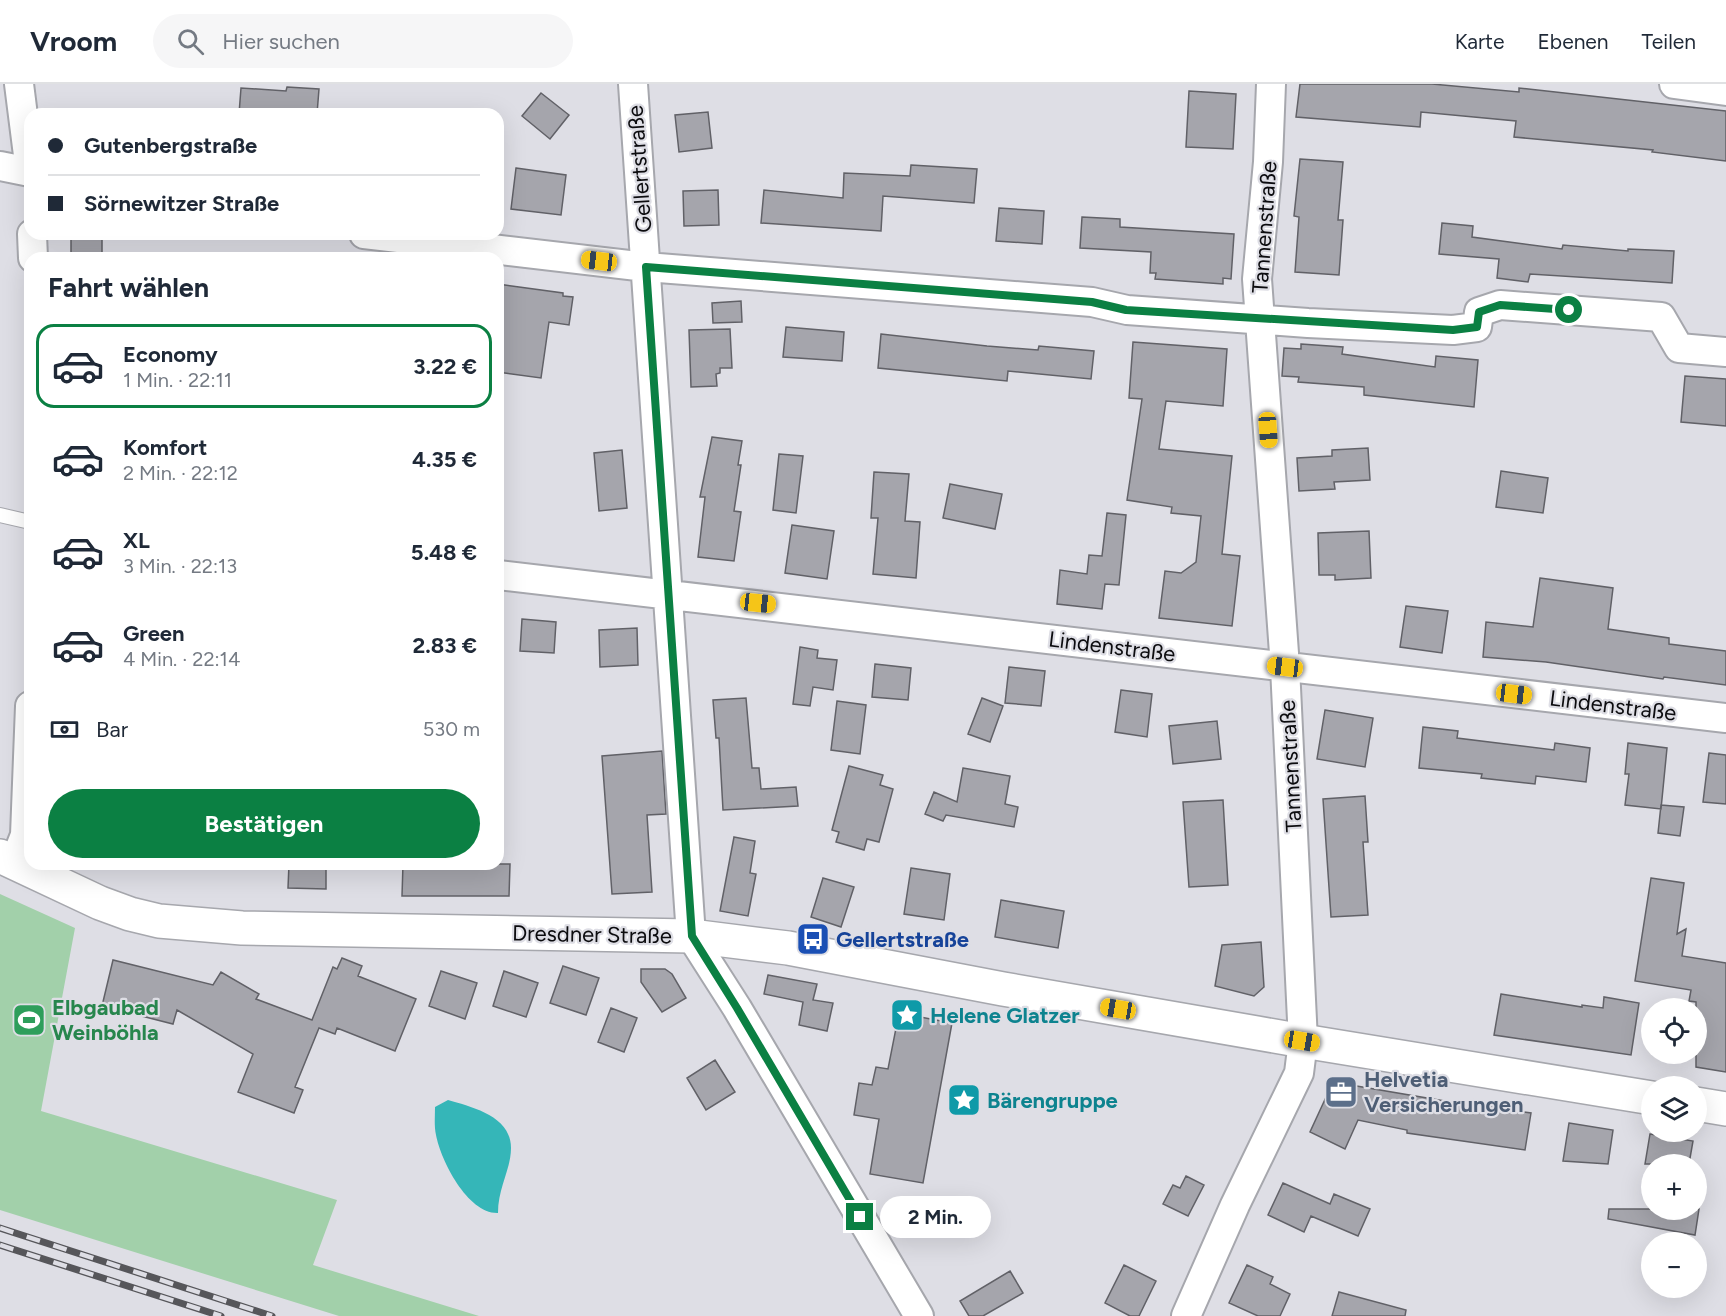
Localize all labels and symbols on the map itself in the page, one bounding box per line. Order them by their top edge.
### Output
street label: Gellertstraße [622,104,657,234]
street label: Tannenstraße [1246,160,1283,294]
car [580,250,618,272]
route start [1555,296,1582,323]
car [1258,411,1278,449]
car [739,592,777,614]
street label: Lindenstraße [1047,625,1177,668]
car [1266,656,1304,678]
car [1495,683,1533,705]
street label: Lindenstraße [1548,684,1678,727]
street label: Tannenstraße [1274,699,1307,833]
street label: Dresdner Straße [512,920,672,949]
bus stop icon: Gellertstraße [795,921,831,957]
place label: Gellertstraße [836,926,969,953]
place label: Elbgaubad Weinböhla [52,994,159,1046]
place icon: Helene Glatzer [889,997,925,1033]
car [1099,997,1137,1021]
sports icon: Elbgaubad Weinböhla [11,1002,47,1038]
place label: Helene Glatzer [930,1002,1080,1029]
car [1283,1029,1321,1053]
place label: Helvetia Versicherungen [1364,1066,1524,1118]
office icon: Helvetia Versicherungen [1323,1074,1359,1110]
place icon: Bärengruppe [946,1082,982,1118]
place label: Bärengruppe [987,1087,1118,1114]
callout: 2 Min. [881,1196,992,1238]
route end [846,1203,873,1230]

